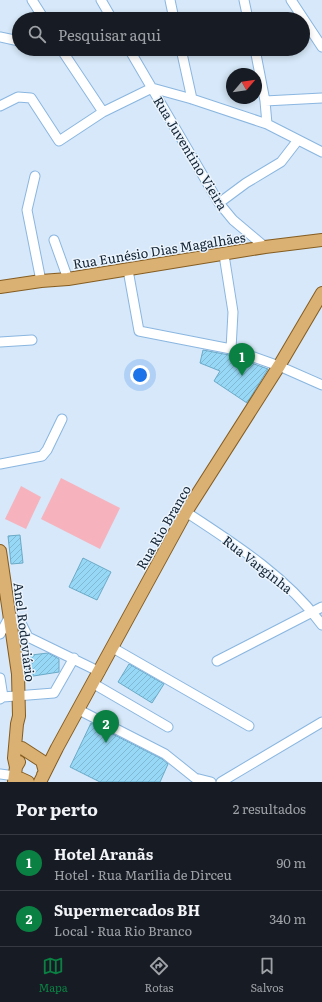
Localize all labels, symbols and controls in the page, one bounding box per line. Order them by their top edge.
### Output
search box [12,12,310,56]
icon: search [26,23,48,45]
text: Pesquisar aqui [58,23,161,46]
north arrow [226,68,262,104]
street label: Rua Juventino Vieira [149,92,233,214]
street label: Rua Eunésio Dias Magalhães [71,227,247,273]
pin: 1 [229,343,255,376]
your location [130,365,150,385]
street label: Rua Rio Branco [131,481,195,573]
street label: Rua Varginha [219,531,297,597]
street label: Anel Rodoviário [9,581,41,683]
pin: 2 [93,710,119,743]
text: Por perto [16,796,98,821]
text: 2 resultados [233,799,306,818]
text: Hotel Aranãs [54,842,153,865]
text: 1 [26,853,32,872]
text: 90 m [276,853,306,872]
text: Hotel · Rua Marília de Dirceu [54,865,232,884]
text: Supermercados BH [54,898,200,921]
text: 2 [26,909,32,928]
text: 340 m [269,909,306,928]
text: Local · Rua Rio Branco [54,921,192,940]
tab: Mapa [38,955,68,995]
tab: Rotas [145,955,174,995]
tab: Salvos [250,955,284,995]

